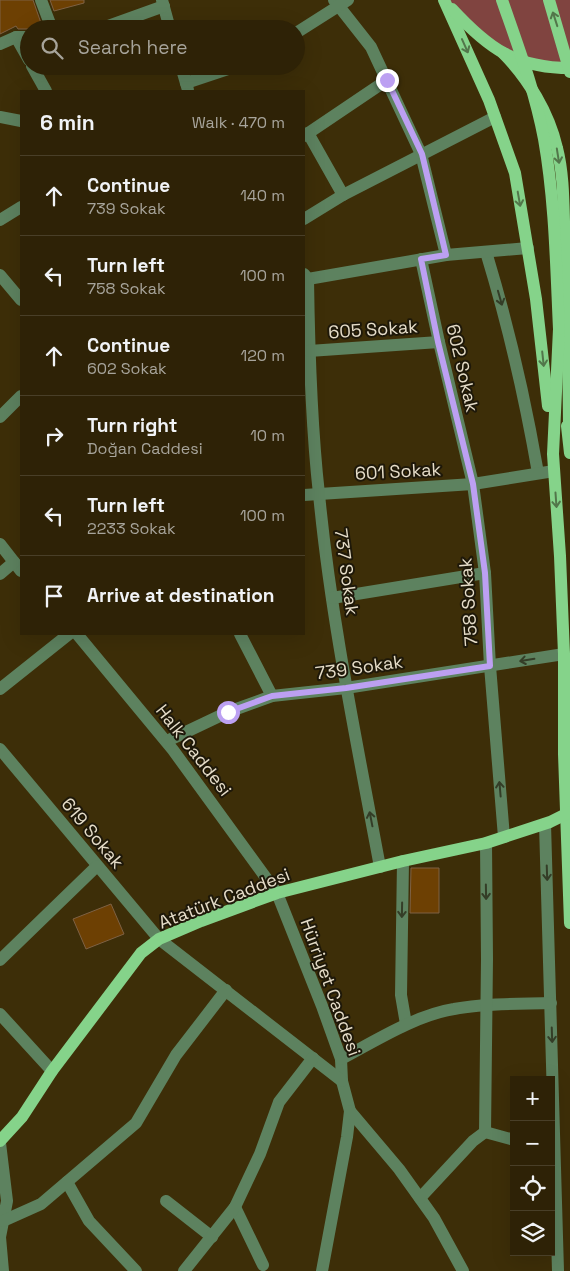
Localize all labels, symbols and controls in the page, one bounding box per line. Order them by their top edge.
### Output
one-way arrow [550,12,559,28]
search box [20,20,305,75]
icon: search [38,34,66,62]
text: Search here [78,35,188,60]
one-way arrow [460,38,470,53]
route end [376,69,399,92]
text: 6 min [40,109,95,136]
text: Walk · 470 m [192,112,285,133]
one-way arrow [554,147,564,163]
text: Continue [87,173,170,198]
icon: ahead [40,182,68,210]
text: 140 m [240,185,285,206]
one-way arrow [515,190,525,206]
text: 739 Sokak [87,198,166,219]
text: Turn left [87,253,165,278]
icon: left [40,262,68,290]
text: 100 m [240,265,285,286]
text: 758 Sokak [87,278,166,299]
one-way arrow [496,290,506,306]
street label: 605 Sokak [327,314,419,344]
street label: 602 Sokak [442,322,484,415]
text: Continue [87,333,170,358]
icon: ahead [40,342,68,370]
text: 120 m [241,345,285,366]
one-way arrow [538,351,548,367]
text: 602 Sokak [87,358,167,379]
text: Turn right [87,413,177,438]
icon: right [40,422,68,450]
text: 10 m [250,425,285,446]
text: Doğan Caddesi [87,438,203,459]
street label: 601 Sokak [354,457,442,485]
one-way arrow [552,492,561,508]
text: Turn left [87,493,165,518]
icon: left [40,502,68,530]
text: 100 m [240,505,285,526]
text: 2233 Sokak [87,518,176,539]
street label: 737 Sokak [330,527,365,617]
street label: 758 Sokak [453,557,483,647]
icon: arrive [40,582,68,610]
text: Arrive at destination [87,583,275,608]
street label: 739 Sokak [314,649,405,685]
one-way arrow [519,655,535,665]
street label: Halk Caddesi [151,699,237,801]
route start [217,701,240,724]
one-way arrow [495,781,505,797]
street label: 619 Sokak [57,793,130,873]
one-way arrow [366,812,376,828]
street label: Atatürk Caddesi [155,862,293,934]
one-way arrow [542,864,552,880]
one-way arrow [482,884,491,900]
one-way arrow [397,901,407,917]
street label: Hürriyet Caddesi [295,915,367,1059]
one-way arrow [547,1027,556,1043]
map controls [510,1076,555,1256]
button: + [510,1076,555,1121]
button: − [510,1121,555,1166]
button: locate [510,1166,555,1211]
button: layers [510,1211,555,1256]

